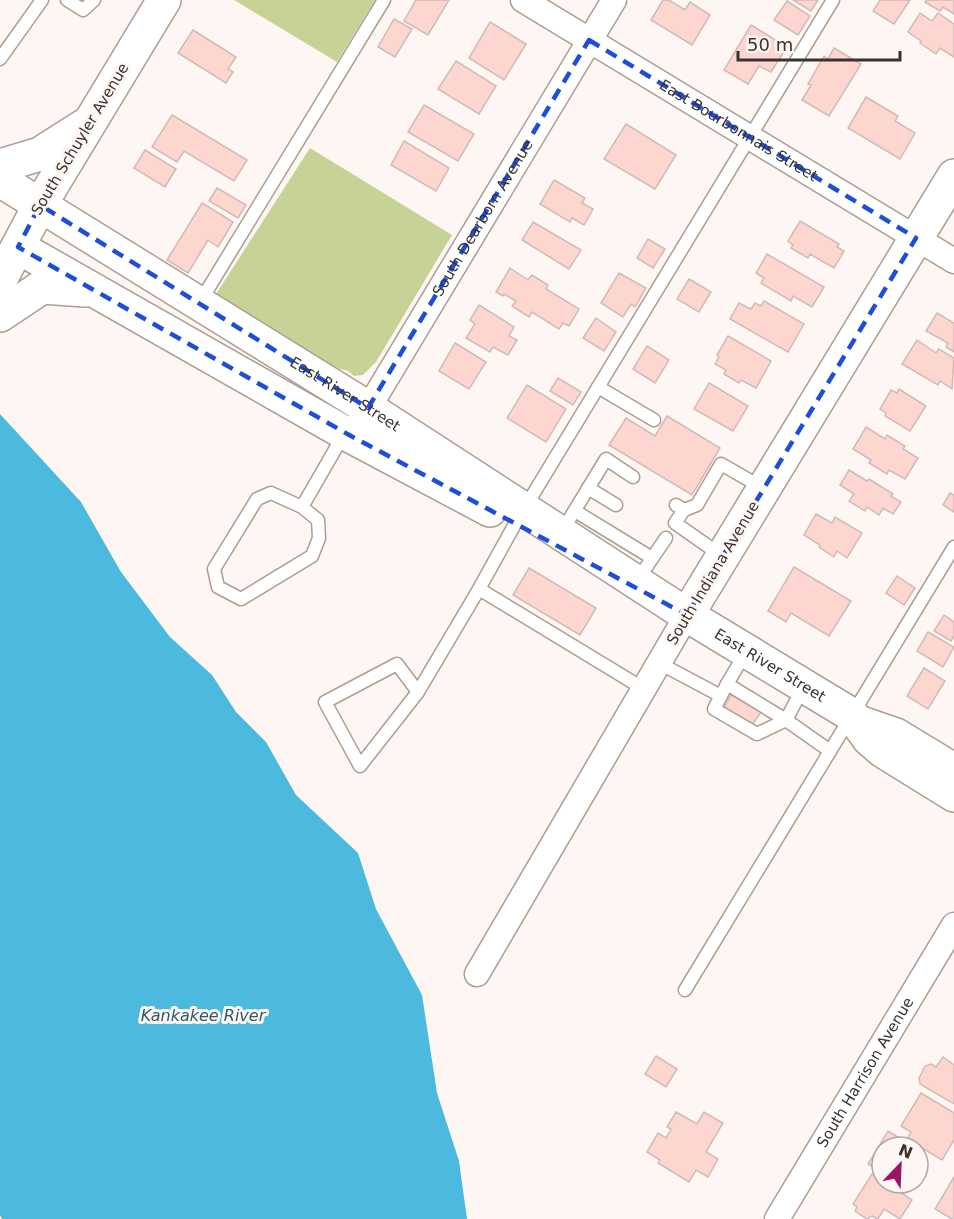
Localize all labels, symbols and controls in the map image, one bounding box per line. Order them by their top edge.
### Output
scale bar [738,24,900,62]
text: 50 m [747,34,793,55]
street label: South Schuyler Avenue [27,60,133,218]
street label: East Bourbonnais Street [656,76,821,185]
street label: South Dearborn Avenue [429,137,537,300]
street label: East River Street [287,353,404,435]
street label: South Indiana Avenue [663,498,763,648]
street label: East River Street [711,625,829,706]
street label: South Harrison Avenue [813,994,917,1151]
water label: Kankakee River [141,1006,267,1025]
north arrow [870,1135,930,1195]
text: N [896,1140,916,1163]

